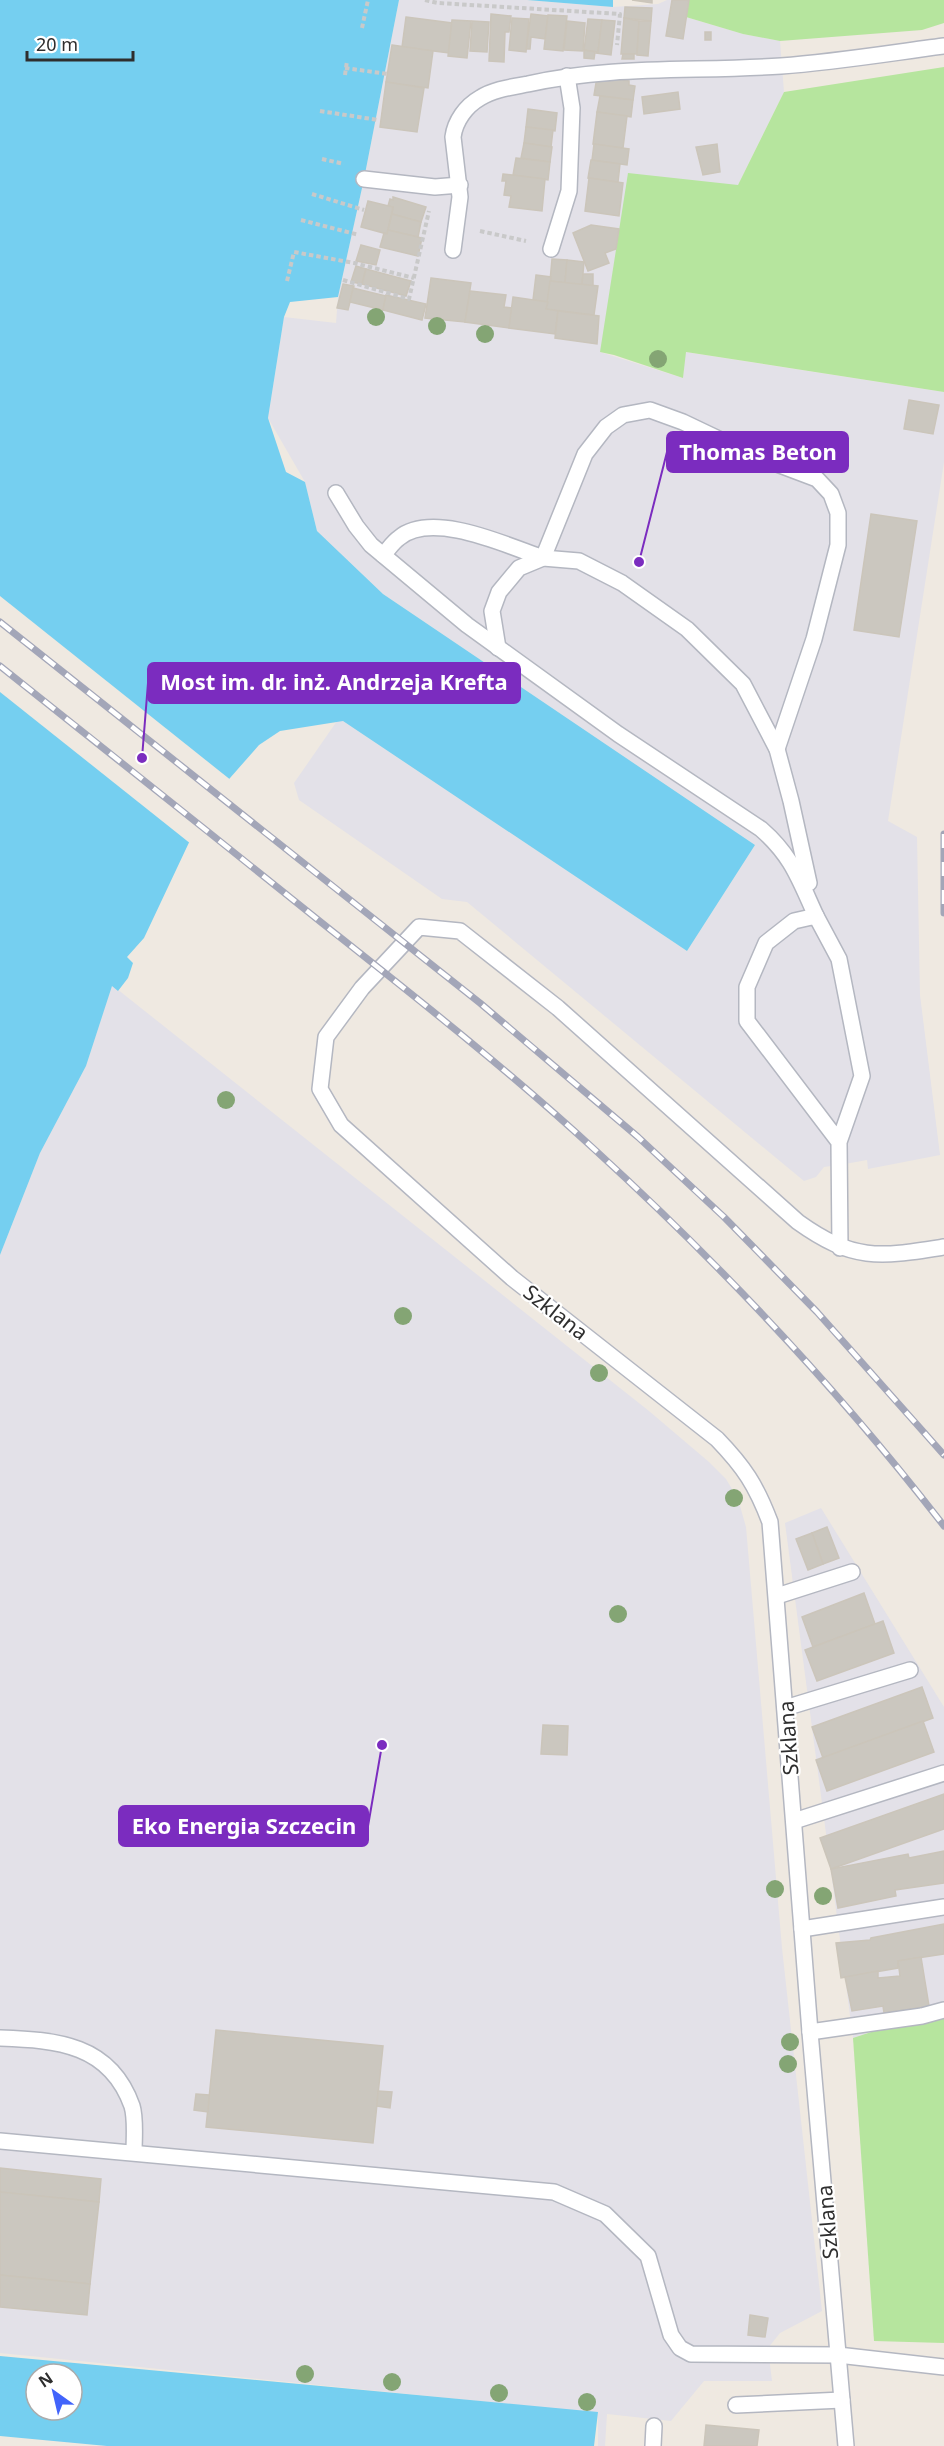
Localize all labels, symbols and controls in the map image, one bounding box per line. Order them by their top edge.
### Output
scale bar [27,24,134,62]
text: 20 m [36,32,78,56]
callout: Thomas Beton [667,432,848,472]
text: Thomas Beton [679,436,837,466]
callout: Most im. dr. inż. Andrzeja Krefta [148,663,520,703]
text: Most im. dr. inż. Andrzeja Krefta [160,666,508,696]
street label: Szklana [518,1278,594,1346]
street label: Szklana [771,1700,805,1776]
callout: Eko Energia Szczecin [119,1806,368,1846]
text: Eko Energia Szczecin [132,1810,356,1840]
street label: Szklana [810,2184,844,2260]
north arrow [24,2362,84,2422]
text: N [34,2367,57,2392]

